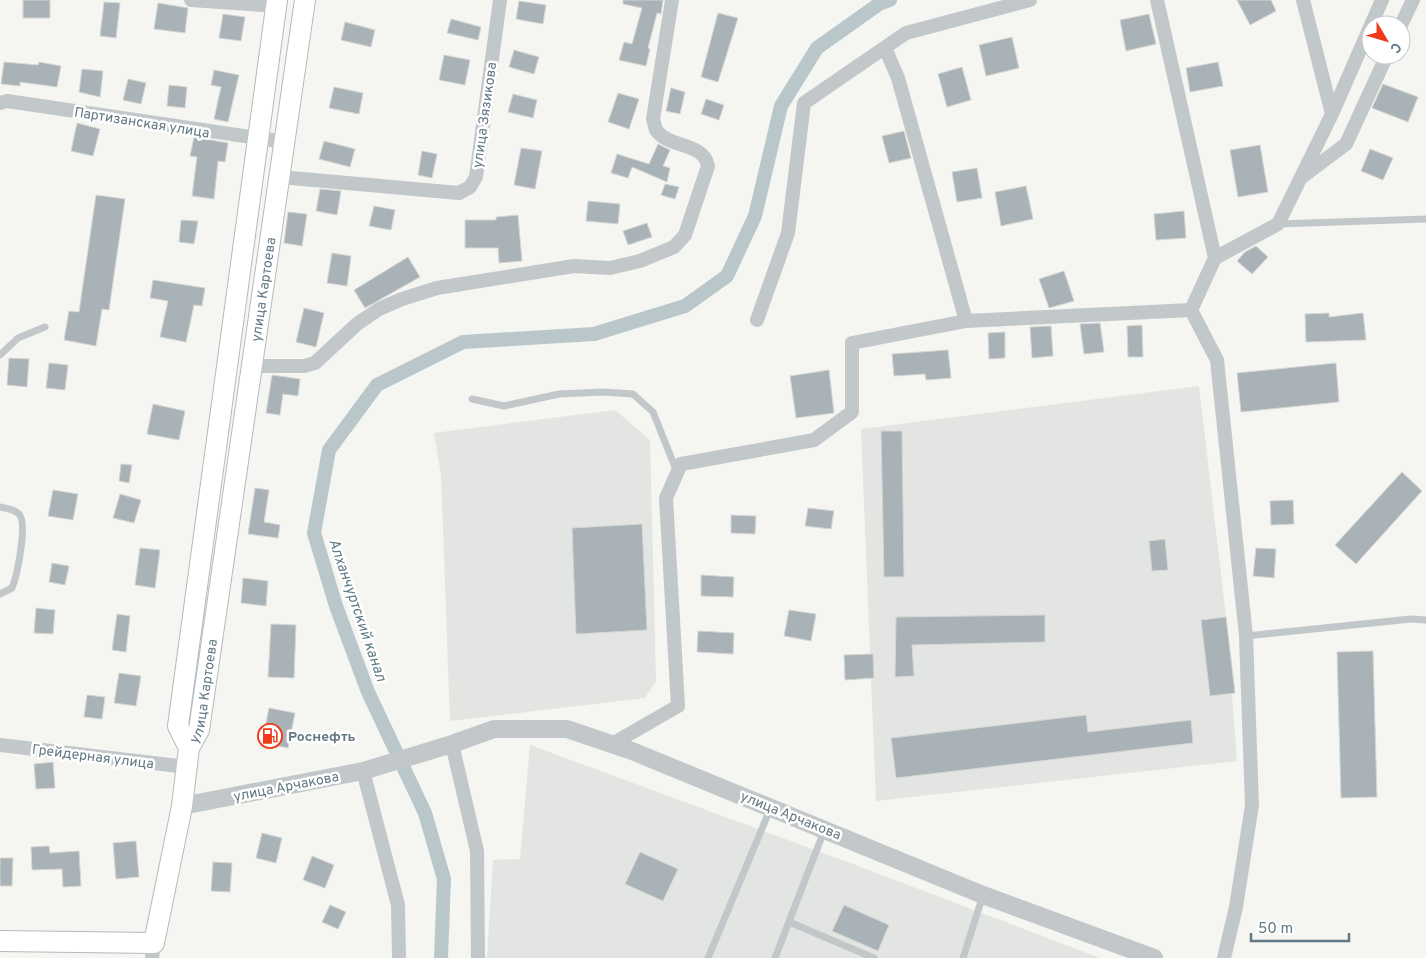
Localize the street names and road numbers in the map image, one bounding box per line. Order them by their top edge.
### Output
street label: улица Зязикова [470,61,501,169]
street label: Партизанская улица [73,104,211,143]
street label: улица Картоева [248,236,280,343]
street label: улица Картоева [186,638,222,747]
street label: Грейдерная улица [31,742,155,773]
street label: улица Арчакова [232,769,340,806]
street label: улица Арчакова [738,788,843,844]

